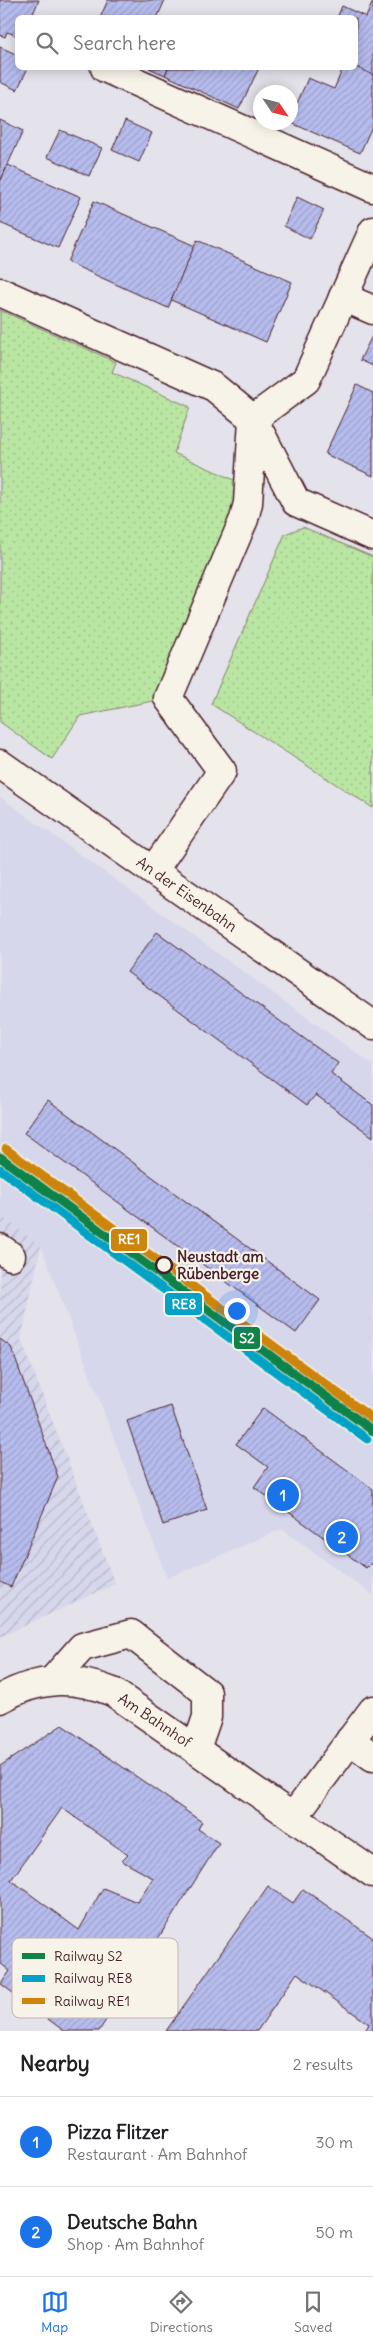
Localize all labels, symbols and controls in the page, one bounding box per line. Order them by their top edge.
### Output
search box [15,15,358,70]
icon: search [33,29,61,57]
text: Search here [73,31,176,55]
north arrow [253,85,298,130]
street label: An der Eisenbahn [133,852,241,936]
line badge: RE1 [110,1228,148,1252]
text: RE1 [118,1230,140,1248]
place label: Neustadt am Rübenberge [177,1247,264,1284]
marker: Neustadt am Rübenberge [155,1256,173,1274]
line badge: RE8 [164,1292,203,1316]
text: RE8 [171,1295,197,1313]
your location [224,1298,250,1324]
line badge: S2 [233,1326,261,1350]
text: S2 [239,1329,255,1347]
pin: 1 [267,1476,299,1514]
pin: 2 [326,1518,358,1556]
street label: Am Bahnhof [115,1689,196,1752]
legend [12,1938,178,2018]
text: Railway S2 [54,1947,123,1965]
text: Railway RE8 [54,1969,133,1987]
text: Railway RE1 [54,1992,130,2010]
text: Nearby [20,2050,90,2077]
text: 2 results [293,2054,353,2074]
text: Pizza Flitzer [67,2120,168,2144]
text: 1 [33,2132,39,2152]
text: 30 m [316,2132,353,2152]
text: Restaurant · Am Bahnhof [67,2144,247,2164]
text: Deutsche Bahn [67,2210,198,2234]
text: 2 [32,2222,40,2242]
text: 50 m [315,2222,353,2242]
text: Shop · Am Bahnhof [67,2234,204,2254]
tab: Map [41,2288,69,2336]
tab: Directions [150,2288,213,2336]
tab: Saved [294,2288,332,2336]

